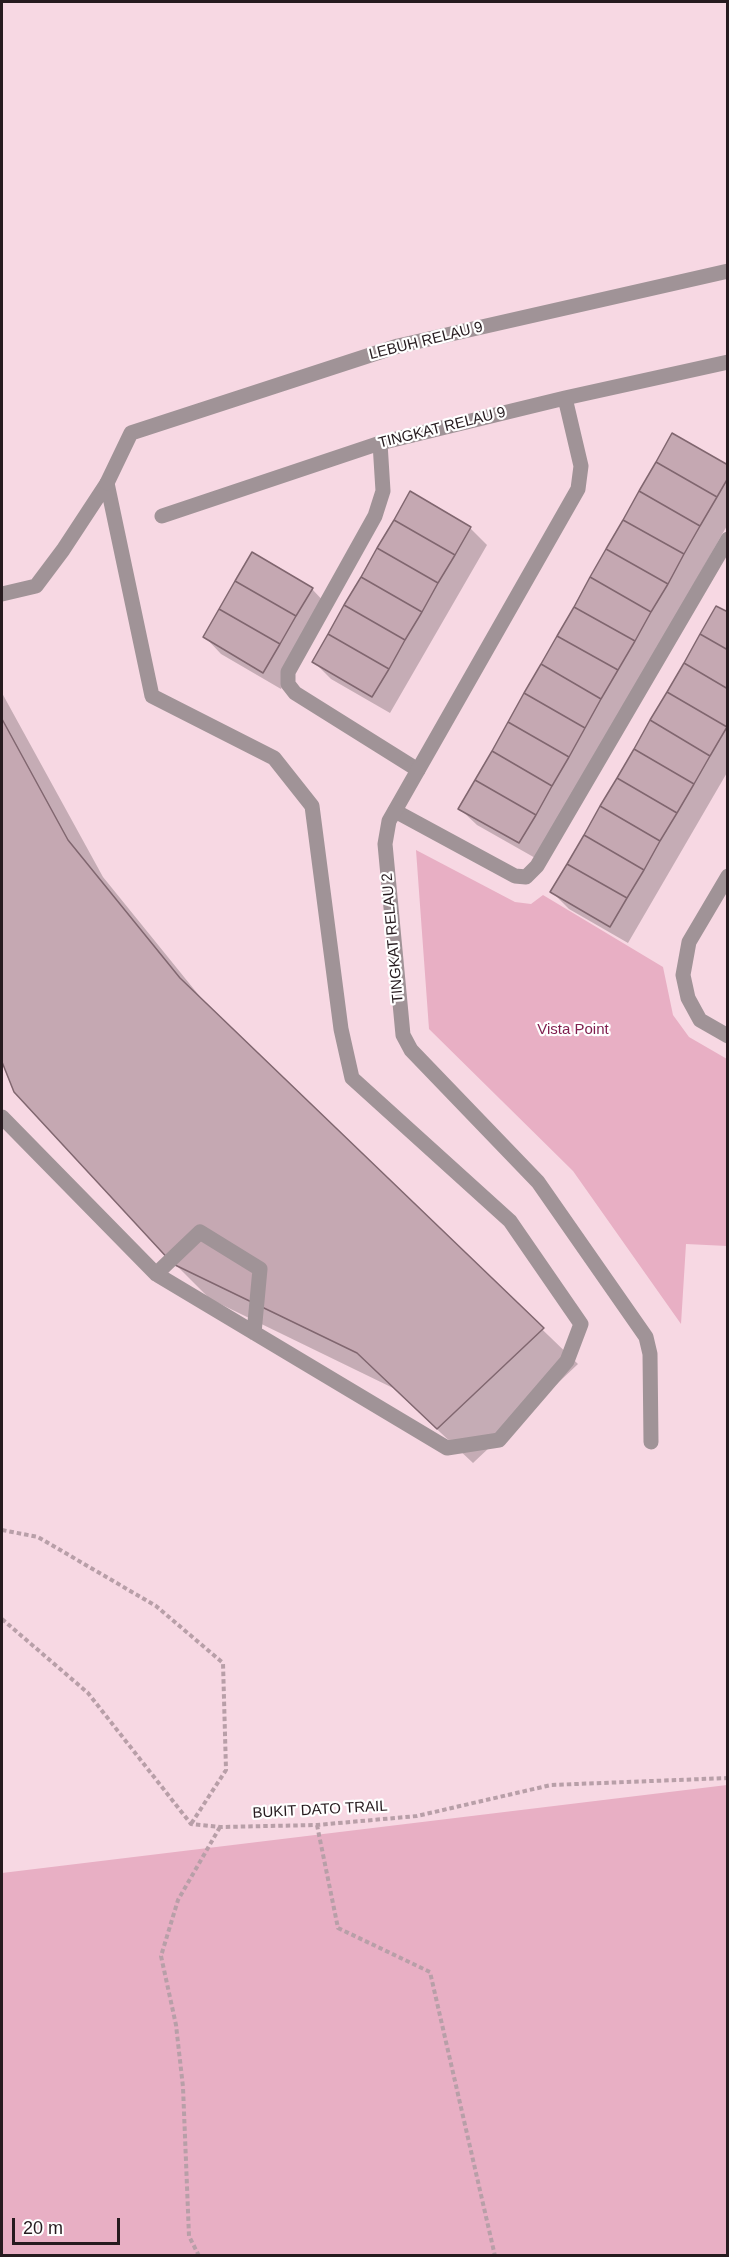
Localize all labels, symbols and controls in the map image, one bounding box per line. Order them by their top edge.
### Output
street label: LEBUH RELAU 9 [367,318,485,364]
street label: TINGKAT RELAU 9 [376,403,508,453]
street label: TINGKAT RELAU 2 [378,872,408,1004]
park label: Vista Point [537,1021,609,1039]
street label: BUKIT DATO TRAIL [252,1797,388,1823]
scale bar [15,2206,123,2244]
text: 20 m [23,2218,63,2238]

